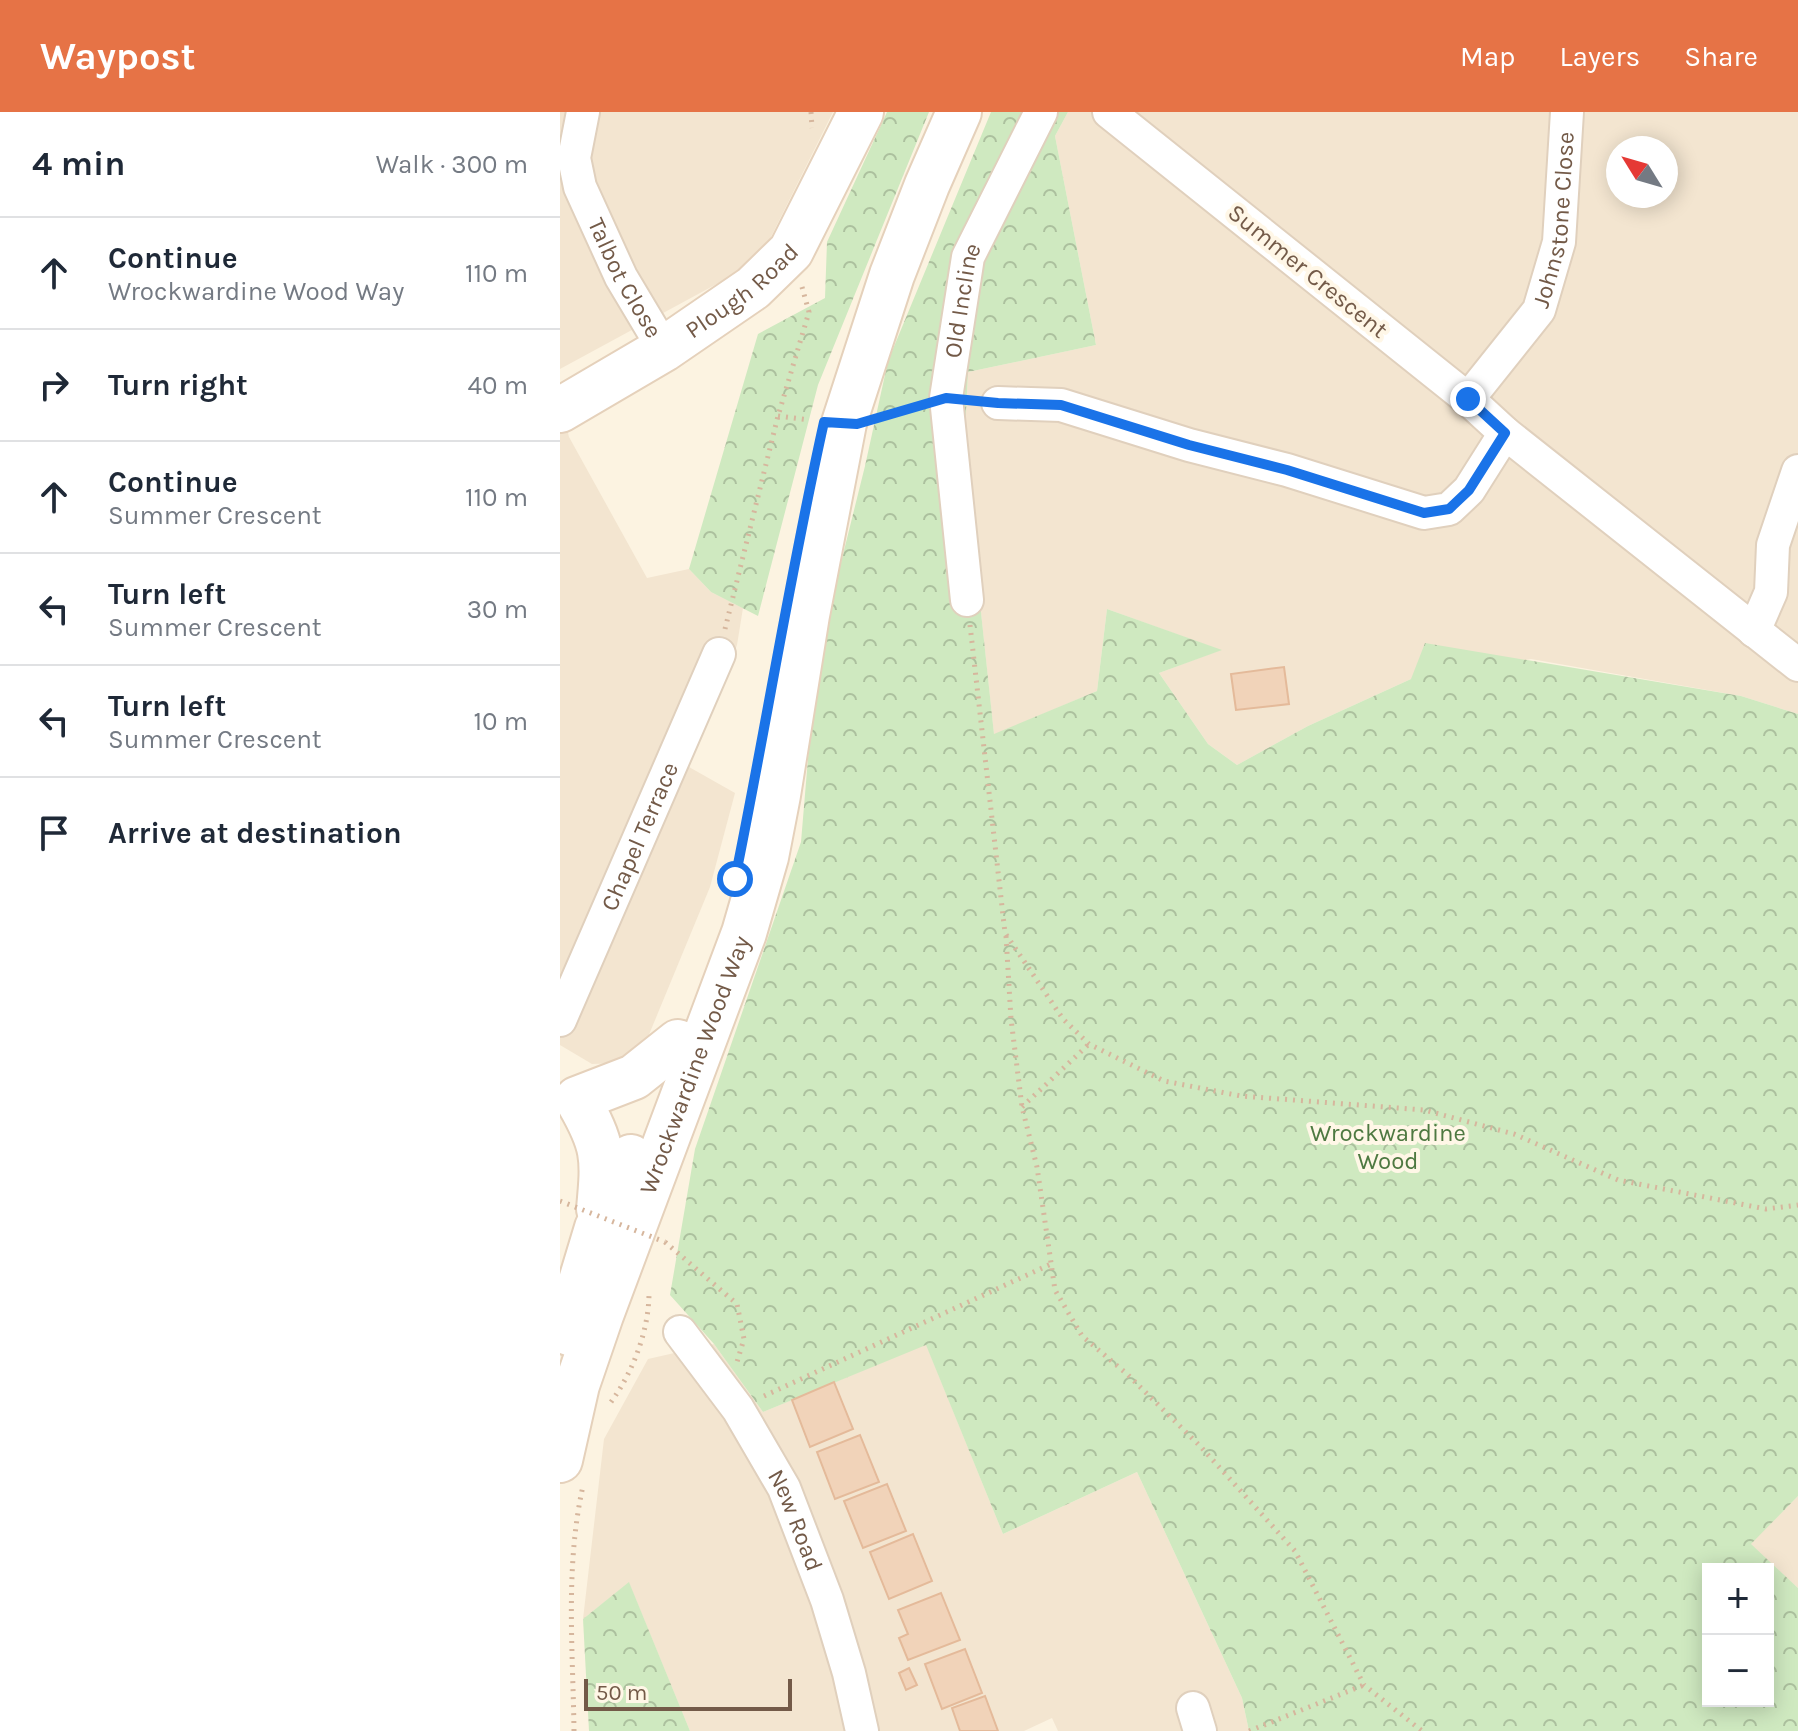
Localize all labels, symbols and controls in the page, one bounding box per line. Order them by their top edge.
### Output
text: Waypost [40,34,196,79]
text: Map [1460,40,1515,73]
text: Layers [1559,40,1640,73]
text: Share [1684,40,1758,73]
street label: Johnstone Close [1526,131,1580,311]
north arrow [1606,136,1678,208]
text: 4 min [32,144,125,184]
text: Walk · 300 m [376,149,528,180]
street label: Summer Crescent [1223,198,1393,344]
street label: Talbot Close [582,214,668,343]
street label: Plough Road [680,238,804,344]
street label: Old Incline [938,238,987,360]
text: Continue [108,240,238,276]
icon: ahead [32,251,76,295]
text: 110 m [465,258,528,289]
text: Wrockwardine Wood Way [108,276,404,307]
icon: right [32,363,76,407]
text: Turn right [108,367,248,403]
text: 40 m [468,370,528,401]
route end [1450,381,1486,417]
text: Continue [108,464,238,500]
icon: ahead [32,475,76,519]
text: 110 m [465,482,528,513]
text: Summer Crescent [108,500,322,531]
text: Turn left [108,576,226,612]
icon: left [32,587,76,631]
text: 30 m [467,594,528,625]
text: Summer Crescent [108,612,322,643]
text: Turn left [108,688,226,724]
icon: left [32,699,76,743]
text: 10 m [473,706,528,737]
text: Summer Crescent [108,724,322,755]
street label: Chapel Terrace [595,758,684,915]
icon: arrive [32,811,76,855]
text: Arrive at destination [108,815,402,851]
route start [717,861,753,897]
street label: Wrockwardine Wood Way [634,932,756,1198]
park label: Wrockwardine Wood [1310,1119,1466,1175]
street label: New Road [762,1464,829,1575]
map controls [1702,1563,1774,1707]
button: + [1702,1563,1774,1635]
button: − [1702,1635,1774,1707]
scale bar [584,1675,792,1711]
text: 50 m [596,1680,647,1706]

